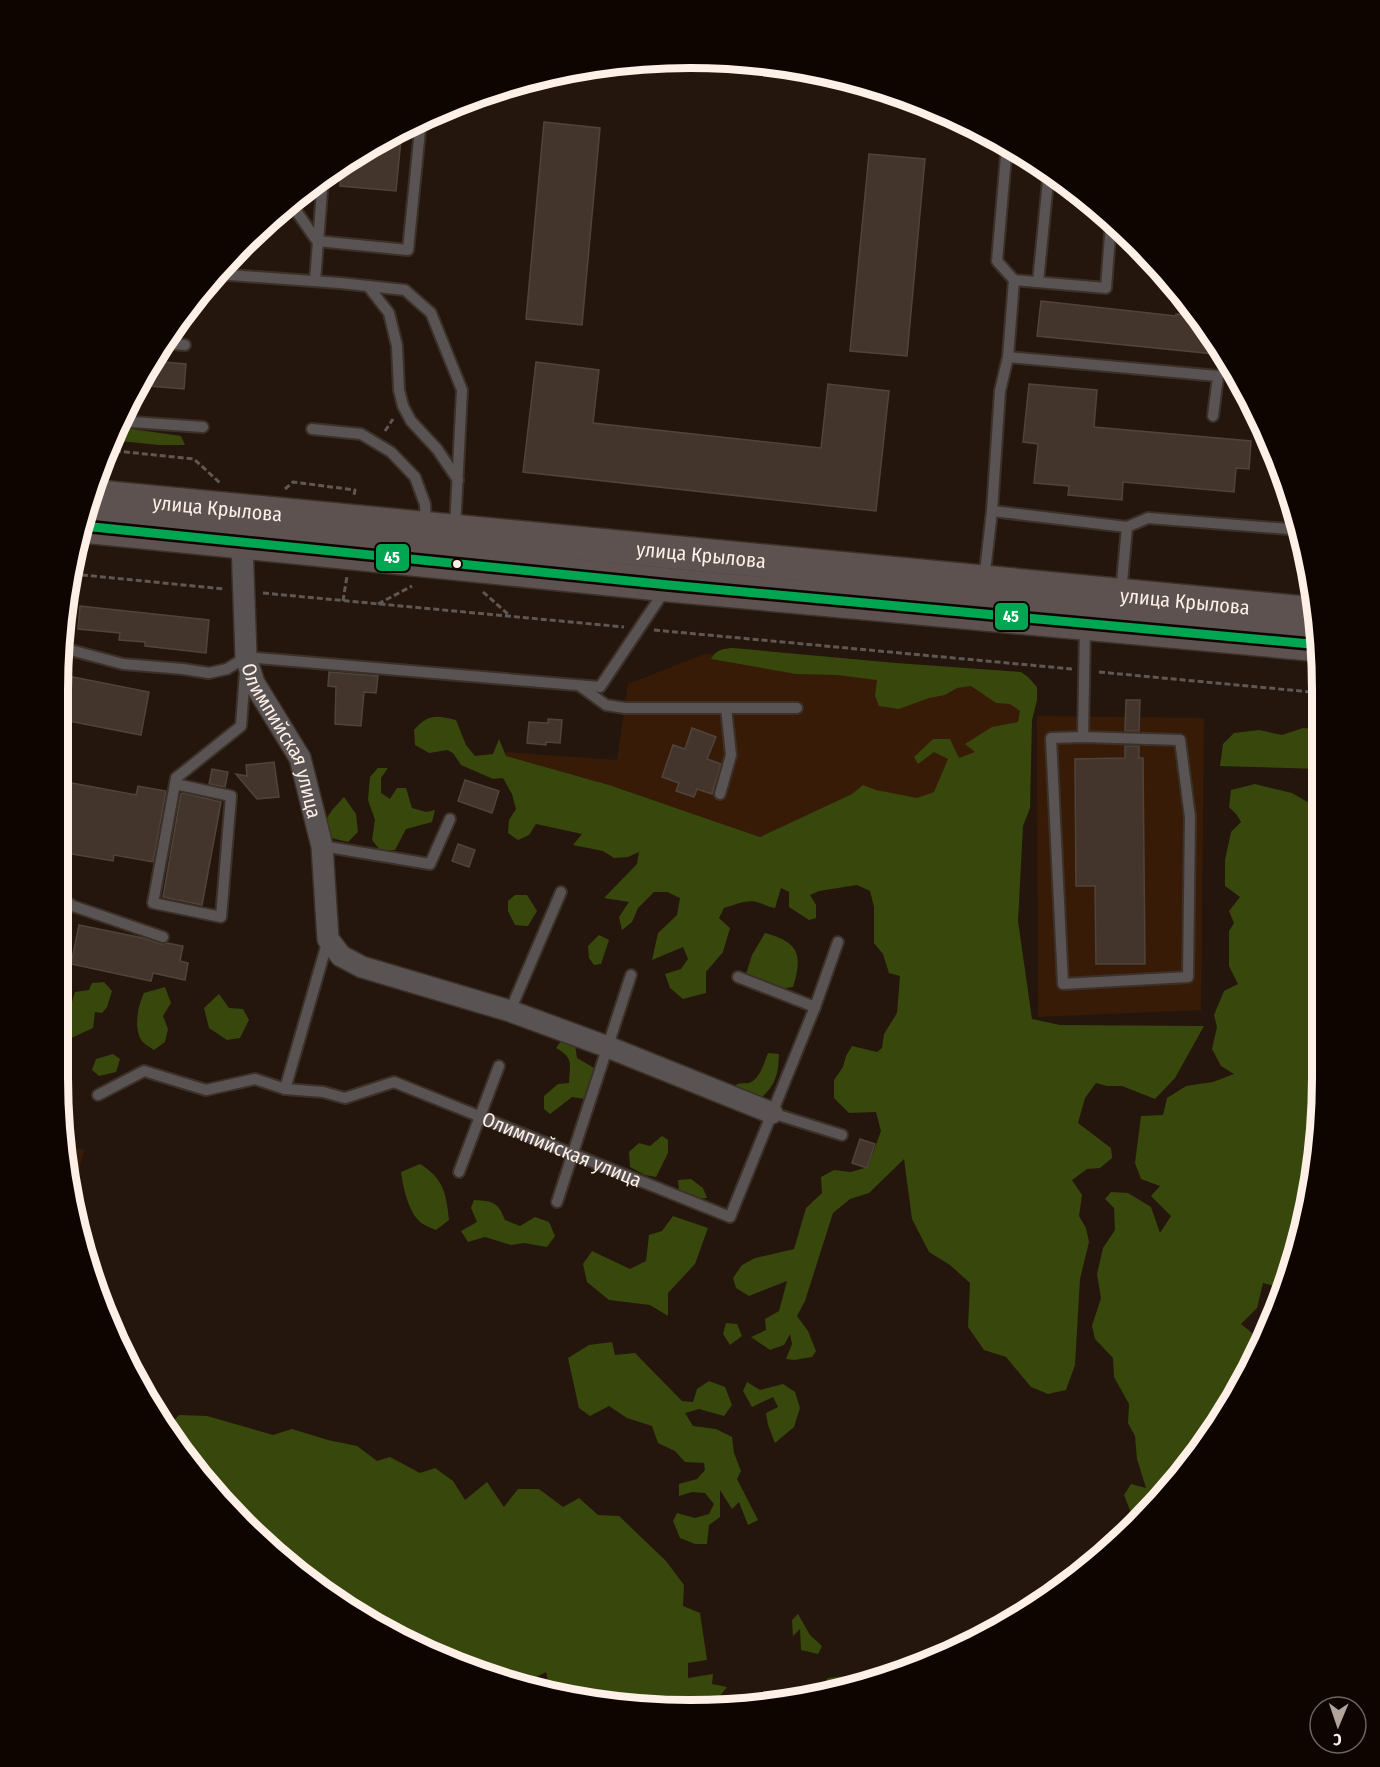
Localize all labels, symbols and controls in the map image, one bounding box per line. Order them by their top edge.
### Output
street label: улица Крылова [152,490,283,527]
street label: улица Крылова [635,537,767,573]
line badge: 45 [375,543,410,572]
text: 45 [384,548,400,567]
unlabelled marker [451,558,463,570]
street label: улица Крылова [1119,583,1251,620]
line badge: 45 [994,602,1029,631]
text: 45 [1003,607,1019,626]
street label: Олимпийская улица [237,660,327,821]
street label: Олимпийская улица [479,1107,645,1192]
north arrow [1308,1695,1368,1755]
text: С [1332,1730,1342,1749]

